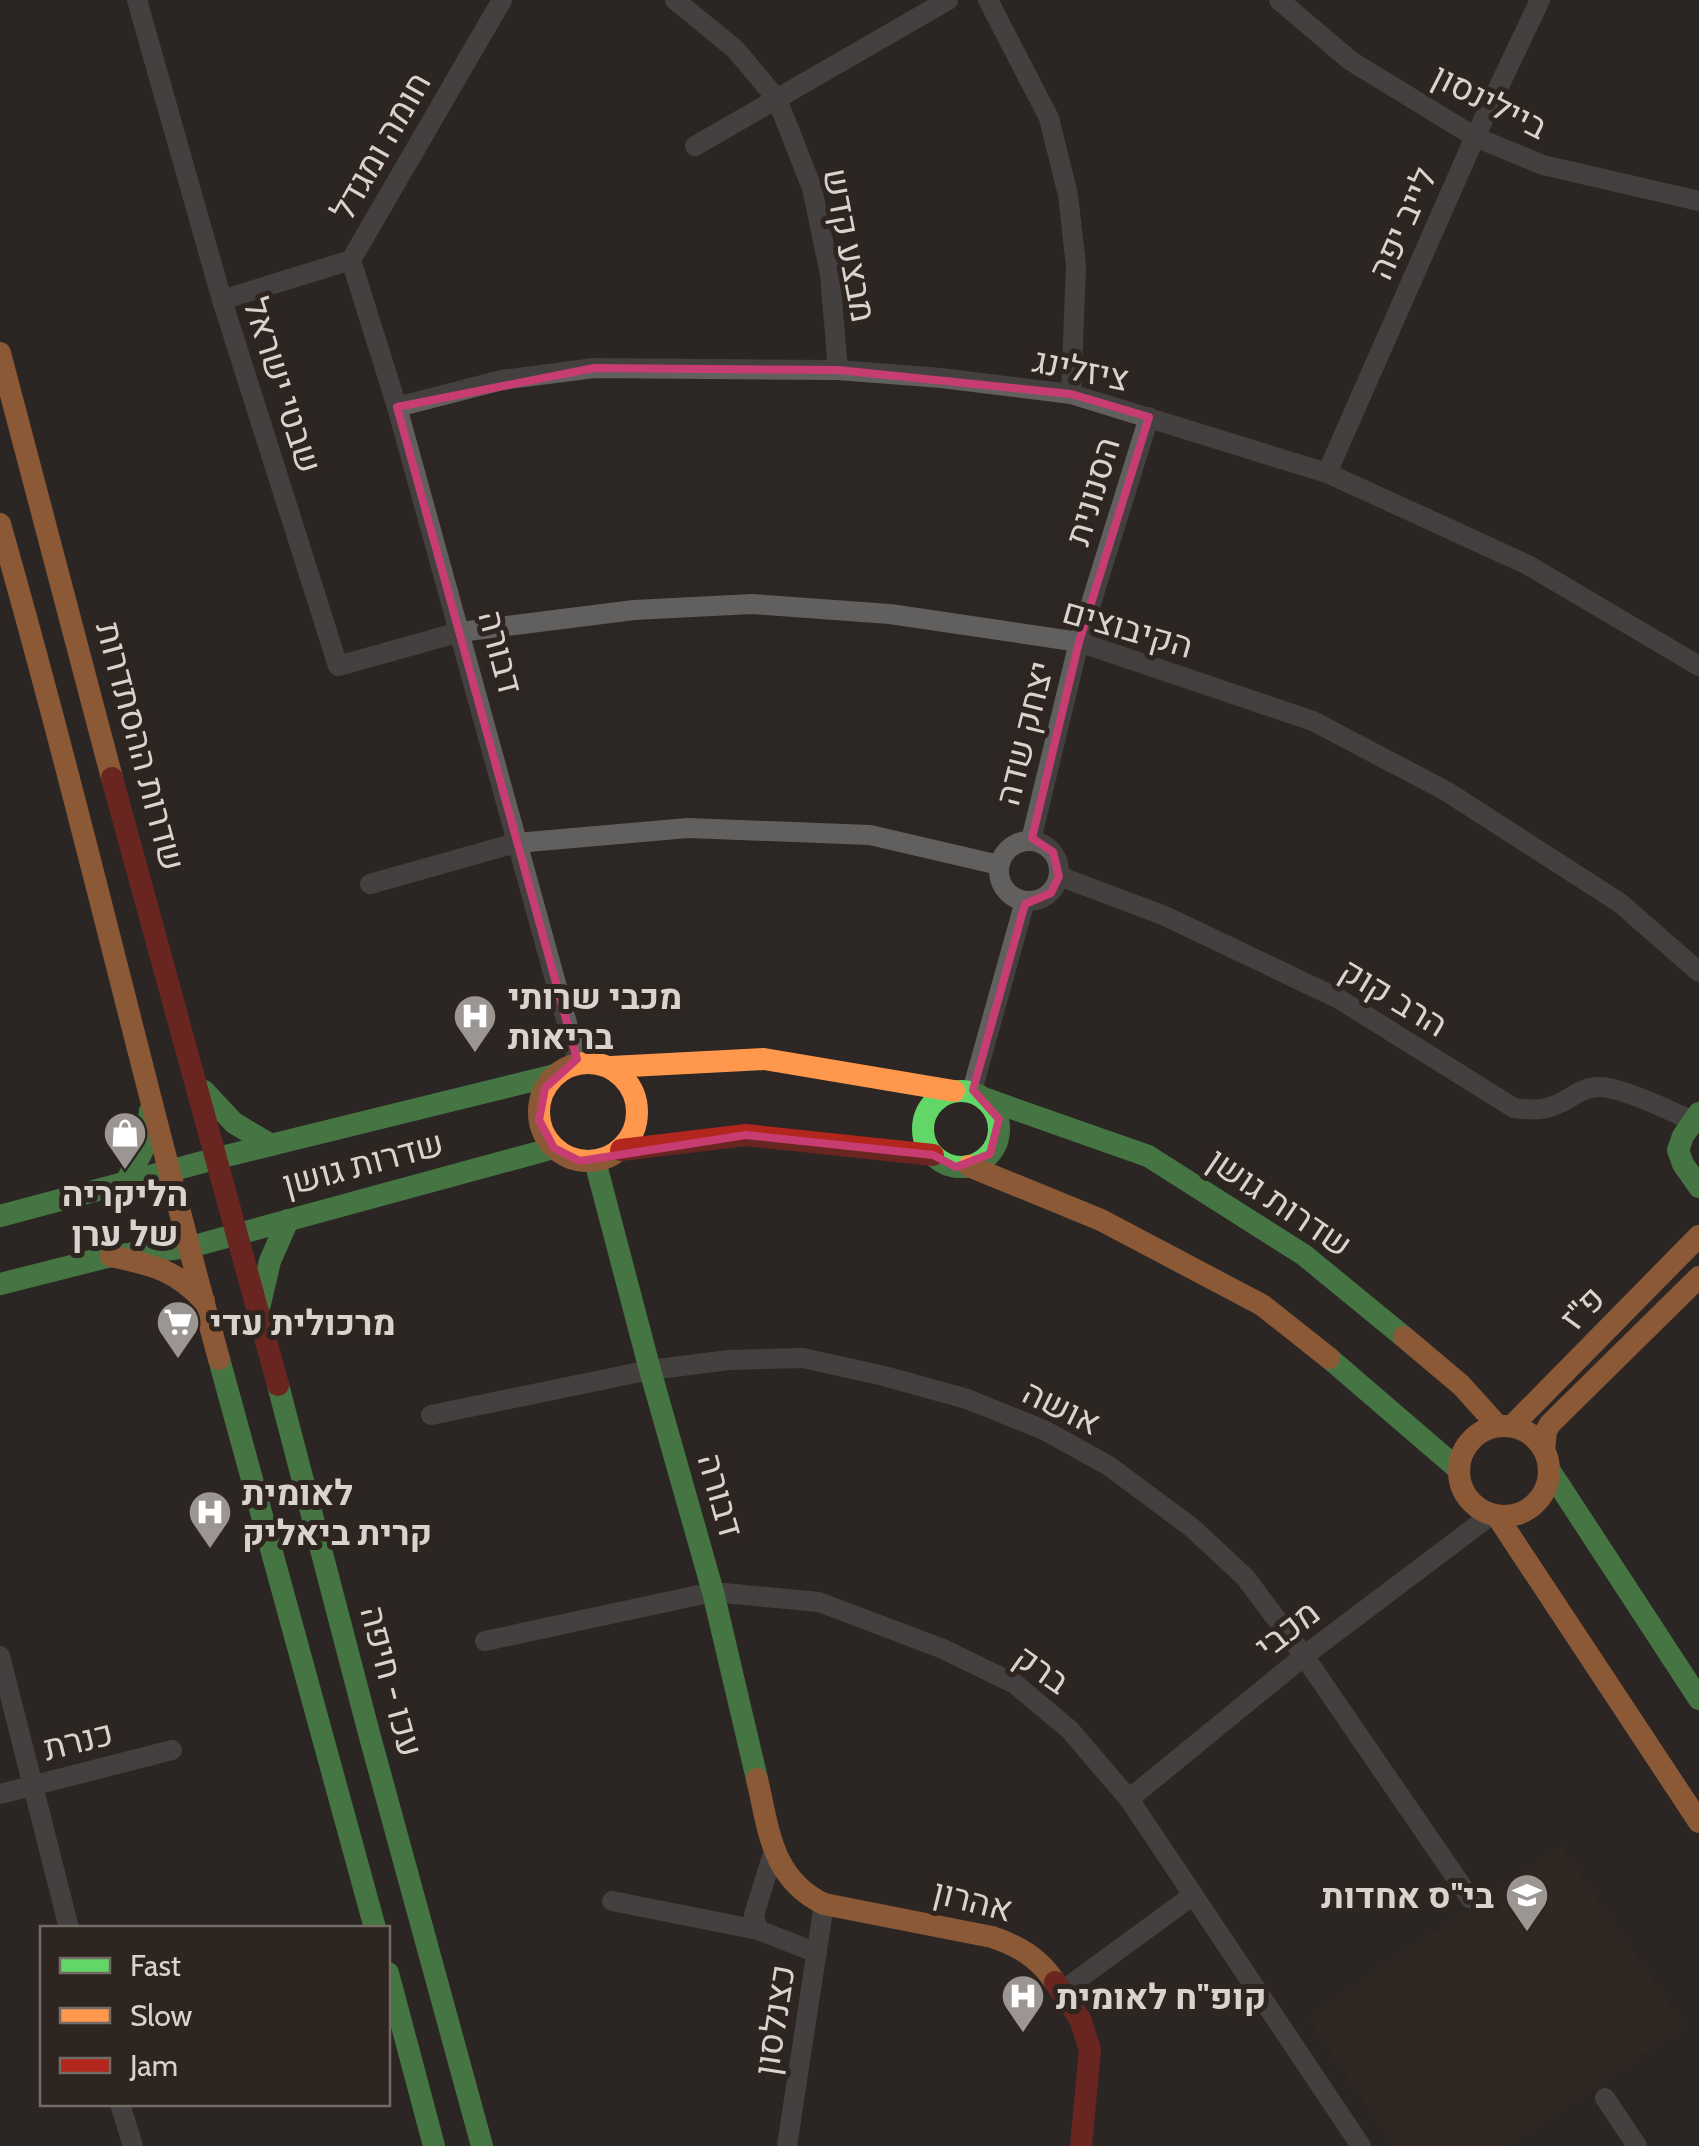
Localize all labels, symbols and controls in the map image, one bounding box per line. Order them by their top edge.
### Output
street label: ביילינסון [1425,54,1555,148]
street label: חומה ומגדל [320,64,440,228]
street label: לייב יפה [1358,160,1446,286]
street label: מבצע קדש [814,164,886,326]
street label: שבטי ישראל [234,292,332,478]
street label: ציזלינג [1029,338,1133,400]
street label: הסנונית [1055,432,1129,550]
street label: הקיבוצים [1058,589,1198,667]
street label: דבורה [469,606,533,698]
street label: שדרות ההסתדרות [87,617,195,875]
street label: יצחק שדה [985,656,1063,810]
street label: הרב קוק [1332,948,1456,1046]
place label: מכבי שרותי בריאות [508,975,682,1058]
hospital icon: מכבי שרותי בריאות [452,993,498,1054]
shop icon: הליקריה של ערן [102,1110,148,1171]
street label: שדרות גושן [278,1121,448,1205]
street label: שדרות גושן [1200,1138,1360,1266]
place label: הליקריה של ערן [62,1172,188,1255]
street label: פ"ז [1551,1277,1613,1339]
supermarket icon: מרכולית עדי [155,1299,201,1360]
place label: מרכולית עדי [210,1301,396,1344]
street label: אושה [1016,1370,1108,1444]
street label: דבורה [689,1448,753,1542]
place label: לאומית קרית ביאליק [242,1471,432,1554]
hospital icon: לאומית קרית ביאליק [187,1489,233,1550]
street label: מכבי [1246,1590,1328,1668]
street label: עכו - חיפה [351,1601,433,1761]
street label: ברק [1006,1635,1078,1703]
street label: כנרת [39,1711,117,1769]
street label: אהרון [929,1869,1017,1931]
school or university icon: בי"ס אחדות [1504,1872,1550,1933]
place label: בי"ס אחדות [1321,1874,1494,1917]
legend [40,1926,390,2106]
text: Fast [130,1947,181,1984]
street label: כצנלסון [744,1962,804,2078]
hospital icon: קופ"ח לאומית [1000,1973,1046,2034]
place label: קופ"ח לאומית [1056,1975,1267,2018]
text: Slow [130,1997,193,2034]
text: Jam [129,2047,178,2084]

